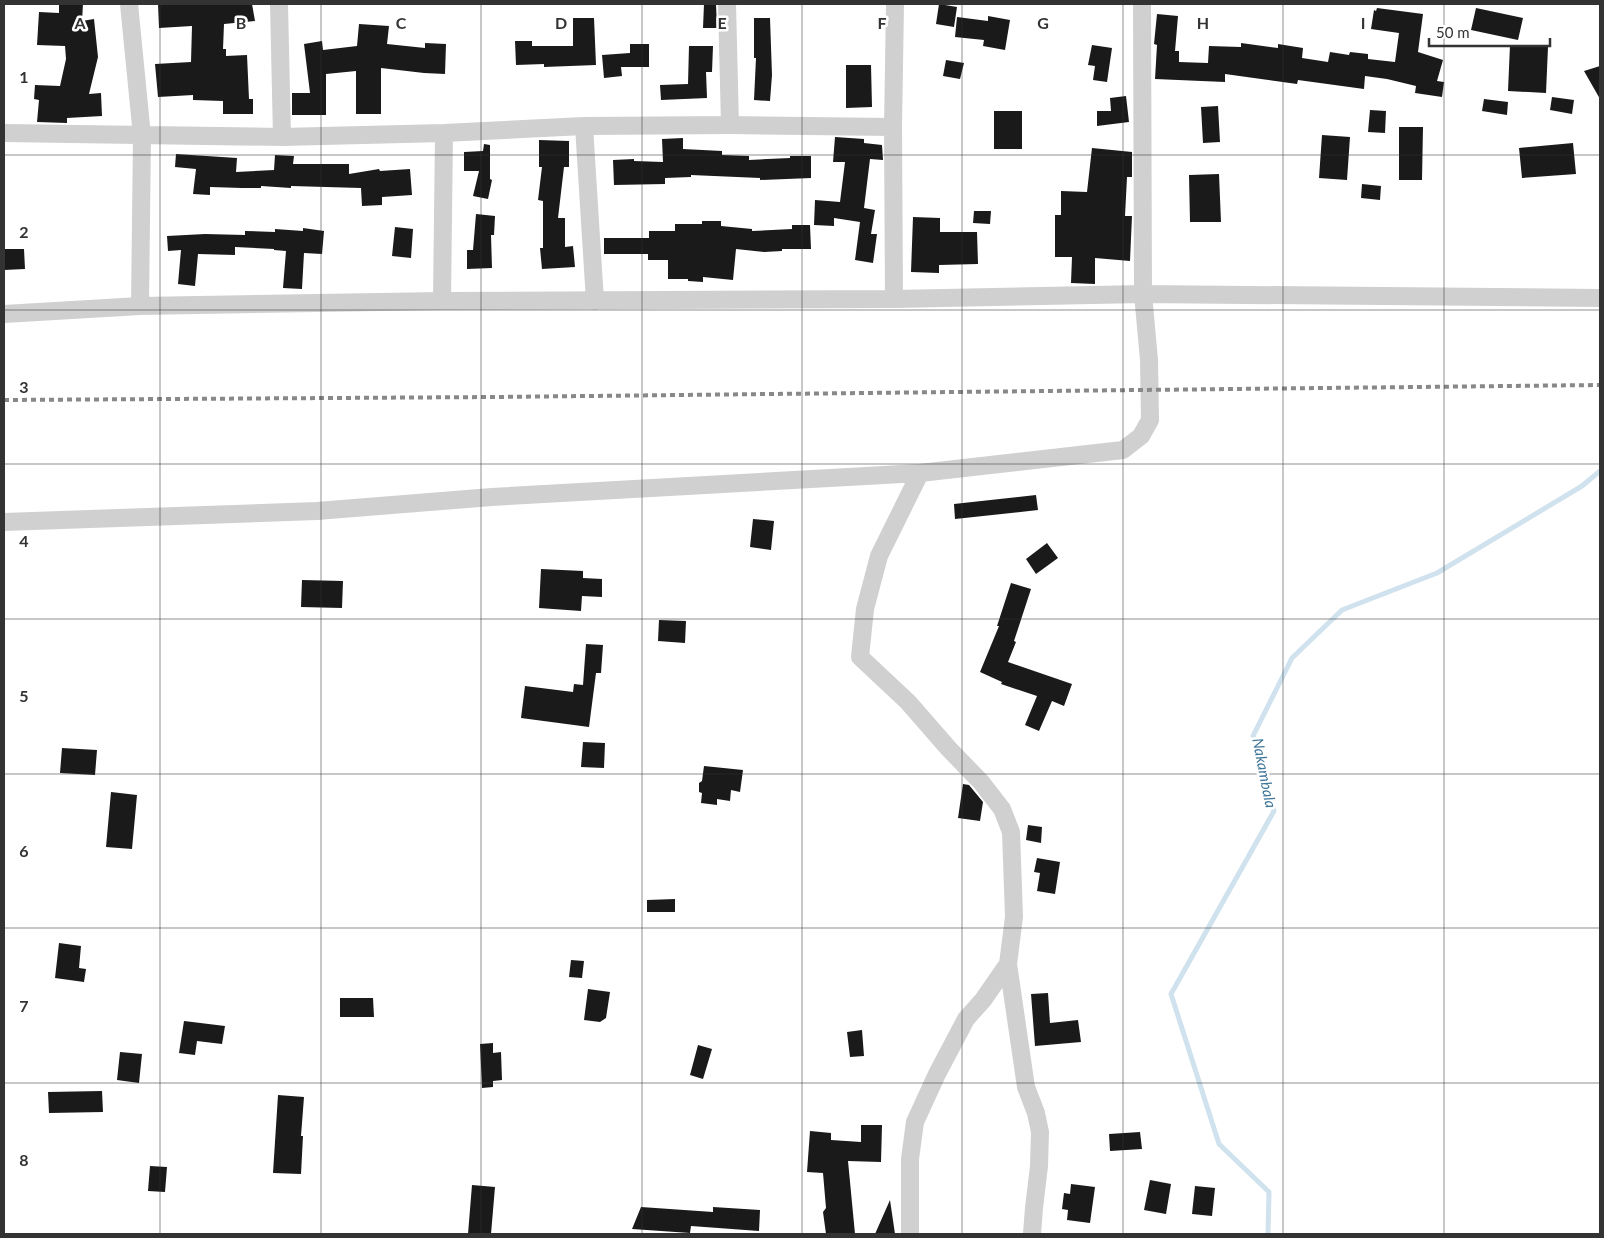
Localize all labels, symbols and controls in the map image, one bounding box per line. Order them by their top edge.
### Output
text: A [73,13,86,32]
text: B [236,13,246,32]
text: C [396,13,407,32]
text: D [555,13,567,32]
text: E [717,13,727,32]
text: F [877,13,887,32]
text: G [1037,13,1049,32]
text: H [1197,13,1209,32]
text: I [1361,13,1365,32]
scale bar [1429,15,1550,47]
text: 50 m [1436,23,1470,41]
text: 1 [19,67,29,86]
text: 2 [19,222,29,241]
text: 3 [19,377,29,396]
text: 4 [19,531,29,550]
text: 5 [19,686,29,705]
water label: Nakambala [1249,736,1281,810]
text: 6 [19,841,29,860]
text: 7 [19,996,29,1015]
text: 8 [19,1150,29,1169]

